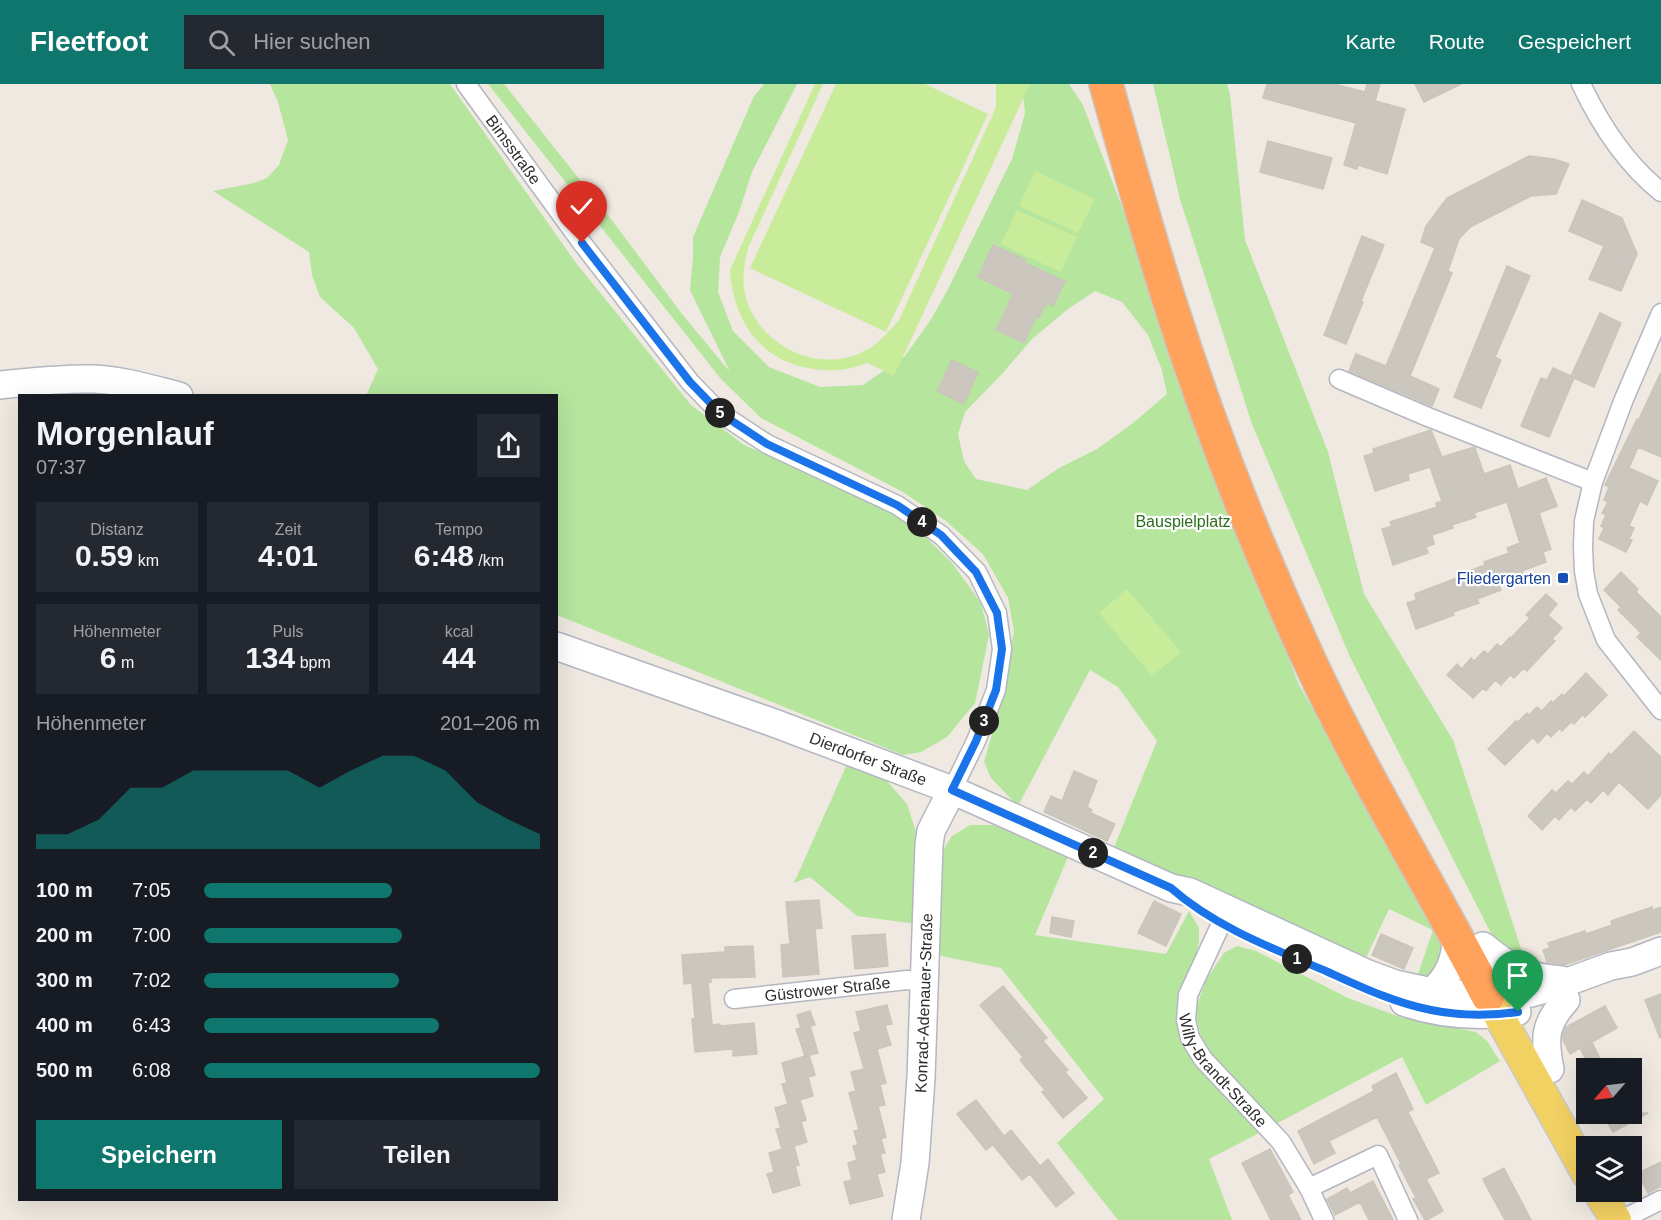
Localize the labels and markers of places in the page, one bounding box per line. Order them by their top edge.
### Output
pin [556,181,607,243]
pin: 5 [705,398,735,428]
pin: 4 [907,507,937,537]
place label: Fliedergarten [1457,570,1551,587]
marker: Fliedergarten [1556,571,1570,585]
pin: 3 [969,706,999,736]
pin: 2 [1078,838,1108,868]
pin: 1 [1282,944,1312,974]
pin [1492,950,1543,1012]

